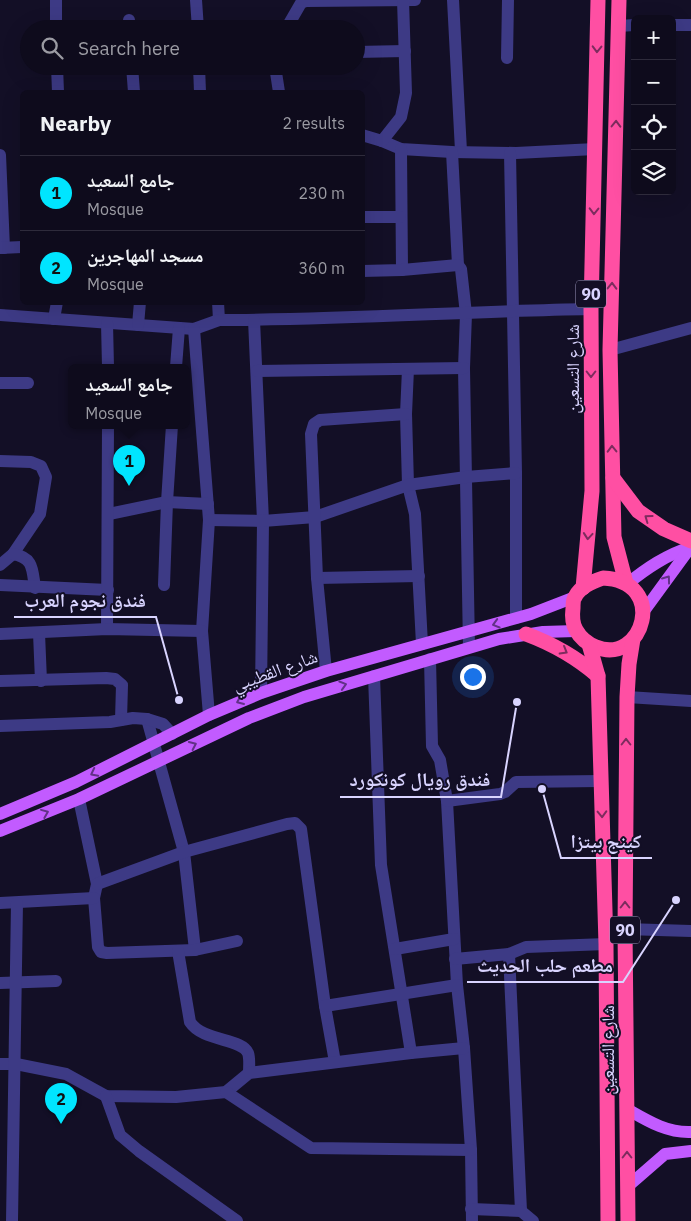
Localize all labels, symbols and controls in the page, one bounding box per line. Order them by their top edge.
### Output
map controls [631,15,676,195]
button: + [631,15,676,60]
search box [20,20,365,75]
icon: search [38,34,66,62]
text: Search here [78,36,180,60]
one-way arrow [592,45,603,53]
button: − [631,60,676,105]
button: locate [631,105,676,150]
text: Nearby [40,109,111,137]
text: 2 results [282,113,345,133]
one-way arrow [611,120,621,128]
button: layers [631,150,676,195]
text: جامع السعيد [87,168,175,192]
text: 1 [51,183,61,203]
text: 230 m [298,183,345,203]
text: Mosque [87,199,144,219]
one-way arrow [588,207,599,215]
text: مسجد المهاجرين [87,243,204,267]
text: 2 [51,258,61,278]
text: 360 m [298,258,345,278]
text: Mosque [87,274,144,294]
road number: 90 [576,280,606,308]
one-way arrow [607,282,617,290]
street label: شارع التسعين [561,324,584,414]
popup [68,364,190,429]
one-way arrow [586,370,596,378]
text: جامع السعيد [85,372,173,396]
text: Mosque [85,403,142,423]
one-way arrow [607,444,617,452]
pin: 1 [113,445,145,486]
one-way arrow [644,515,654,524]
one-way arrow [582,532,593,540]
one-way arrow [661,575,670,585]
callout: فندق نجوم العرب [14,583,156,617]
text: فندق نجوم العرب [24,588,146,614]
one-way arrow [492,618,500,628]
street label: شارع القطيبي [229,645,322,700]
one-way arrow [559,645,568,655]
your location [460,664,486,690]
one-way arrow [339,680,347,690]
one-way arrow [236,695,245,706]
one-way arrow [621,738,631,746]
one-way arrow [188,741,197,751]
callout: فندق رويال كونكورد [340,763,501,797]
one-way arrow [90,767,99,777]
text: فندق رويال كونكورد [350,767,490,791]
one-way arrow [40,808,49,819]
one-way arrow [597,810,607,818]
callout: كينج بيتزا [561,824,652,858]
text: كينج بيتزا [571,829,642,854]
one-way arrow [620,901,631,909]
road number: 90 [610,916,640,944]
callout: مطعم حلب الحديث [467,948,623,982]
text: مطعم حلب الحديث [477,953,613,978]
street label: شارع التسعين [596,1005,619,1095]
pin: 2 [45,1083,77,1124]
one-way arrow [622,1151,632,1158]

